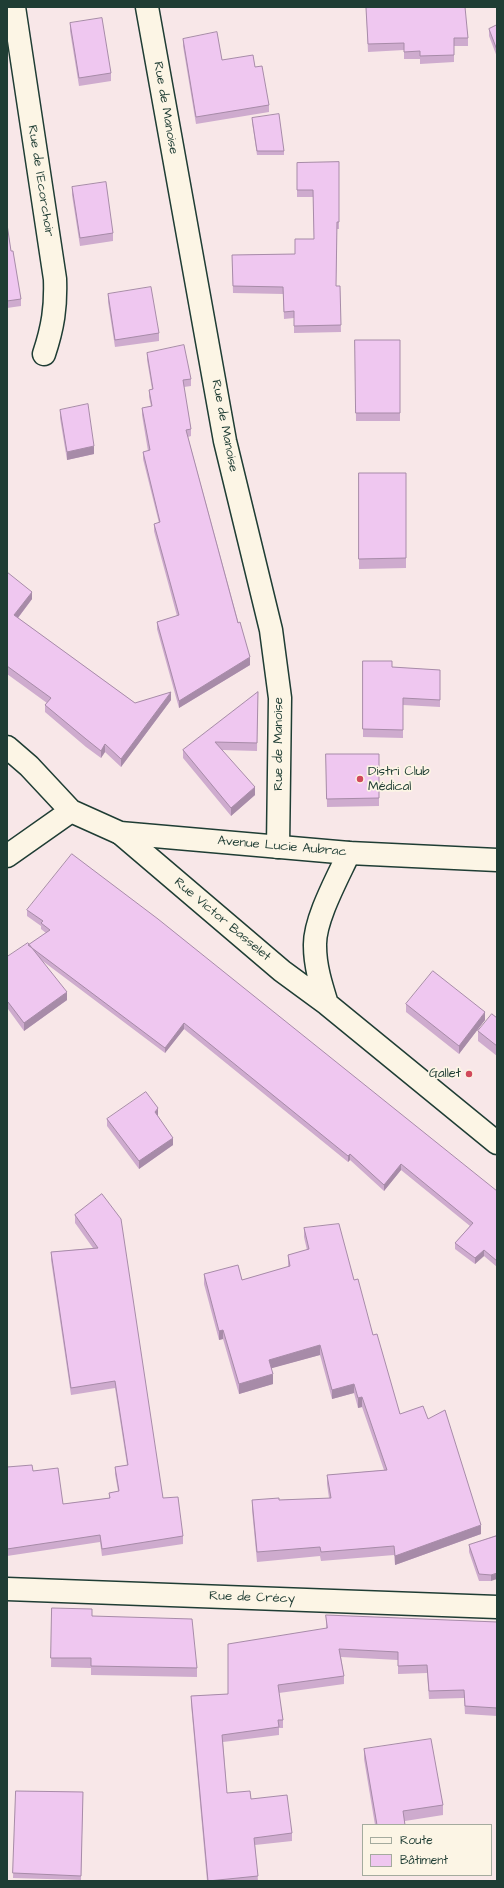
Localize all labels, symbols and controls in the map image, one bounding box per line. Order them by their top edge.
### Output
street label: Rue de Manoise [149,60,181,156]
street label: Rue de l'Ecorchoir [23,124,57,238]
street label: Rue de Manoise [207,379,241,473]
street label: Rue de Manoise [271,697,287,791]
place label: Distri Club Médical [368,764,430,795]
marker: Distri Club Médical [355,774,365,784]
street label: Avenue Lucie Aubrac [217,834,347,860]
street label: Rue Victor Basselet [170,875,274,965]
place label: Gallet [429,1066,461,1082]
marker: Gallet [464,1069,474,1079]
street label: Rue de Crécy [209,1589,295,1607]
legend [362,1824,492,1876]
text: Route [400,1832,433,1849]
text: Bâtiment [400,1852,448,1869]

